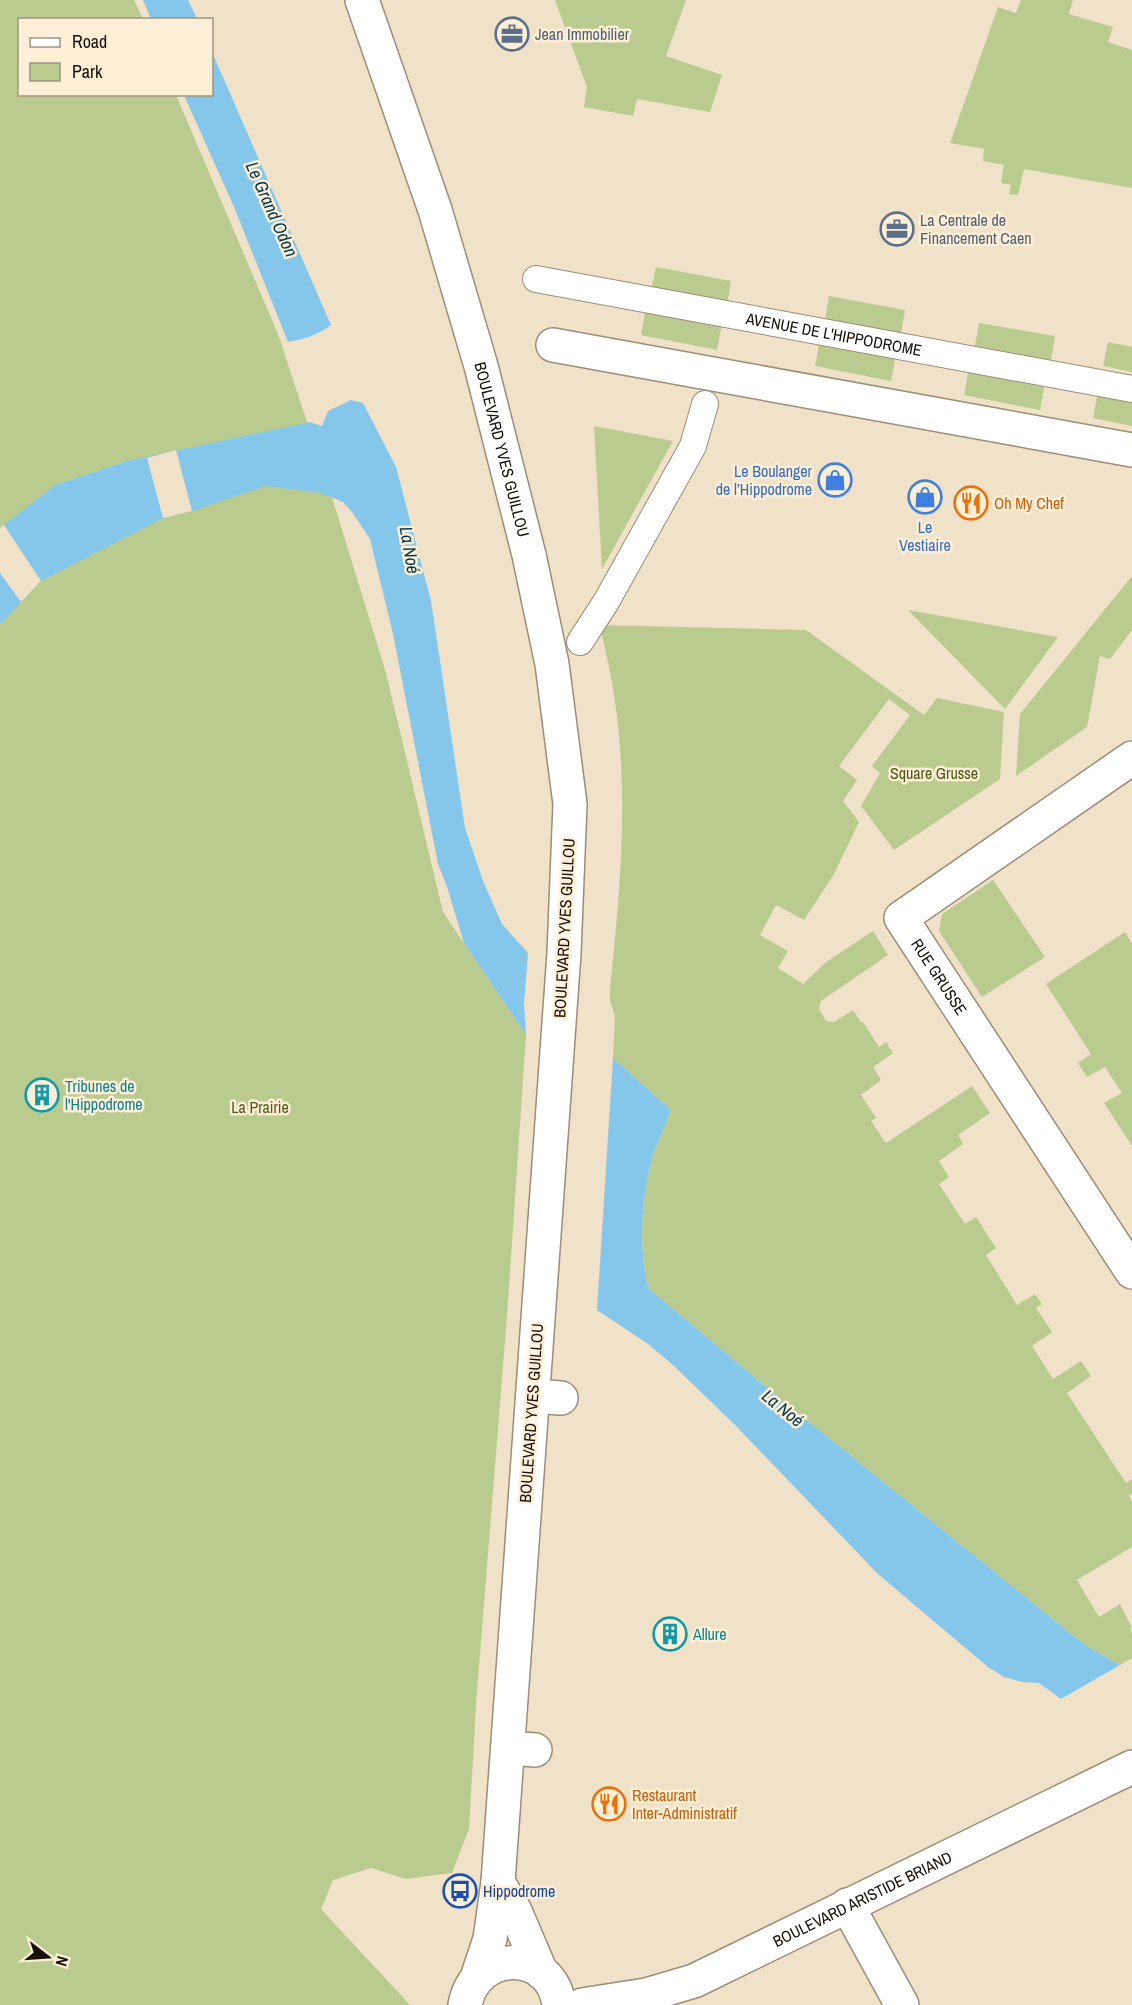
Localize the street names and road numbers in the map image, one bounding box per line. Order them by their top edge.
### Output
street label: AVENUE DE L'HIPPODROME [743,307,924,361]
street label: BOULEVARD YVES GUILLOU [469,360,535,539]
street label: BOULEVARD YVES GUILLOU [548,838,580,1018]
street label: RUE GRUSSE [906,934,972,1019]
street label: BOULEVARD YVES GUILLOU [514,1323,548,1503]
street label: BOULEVARD ARISTIDE BRIAND [769,1846,956,1952]

